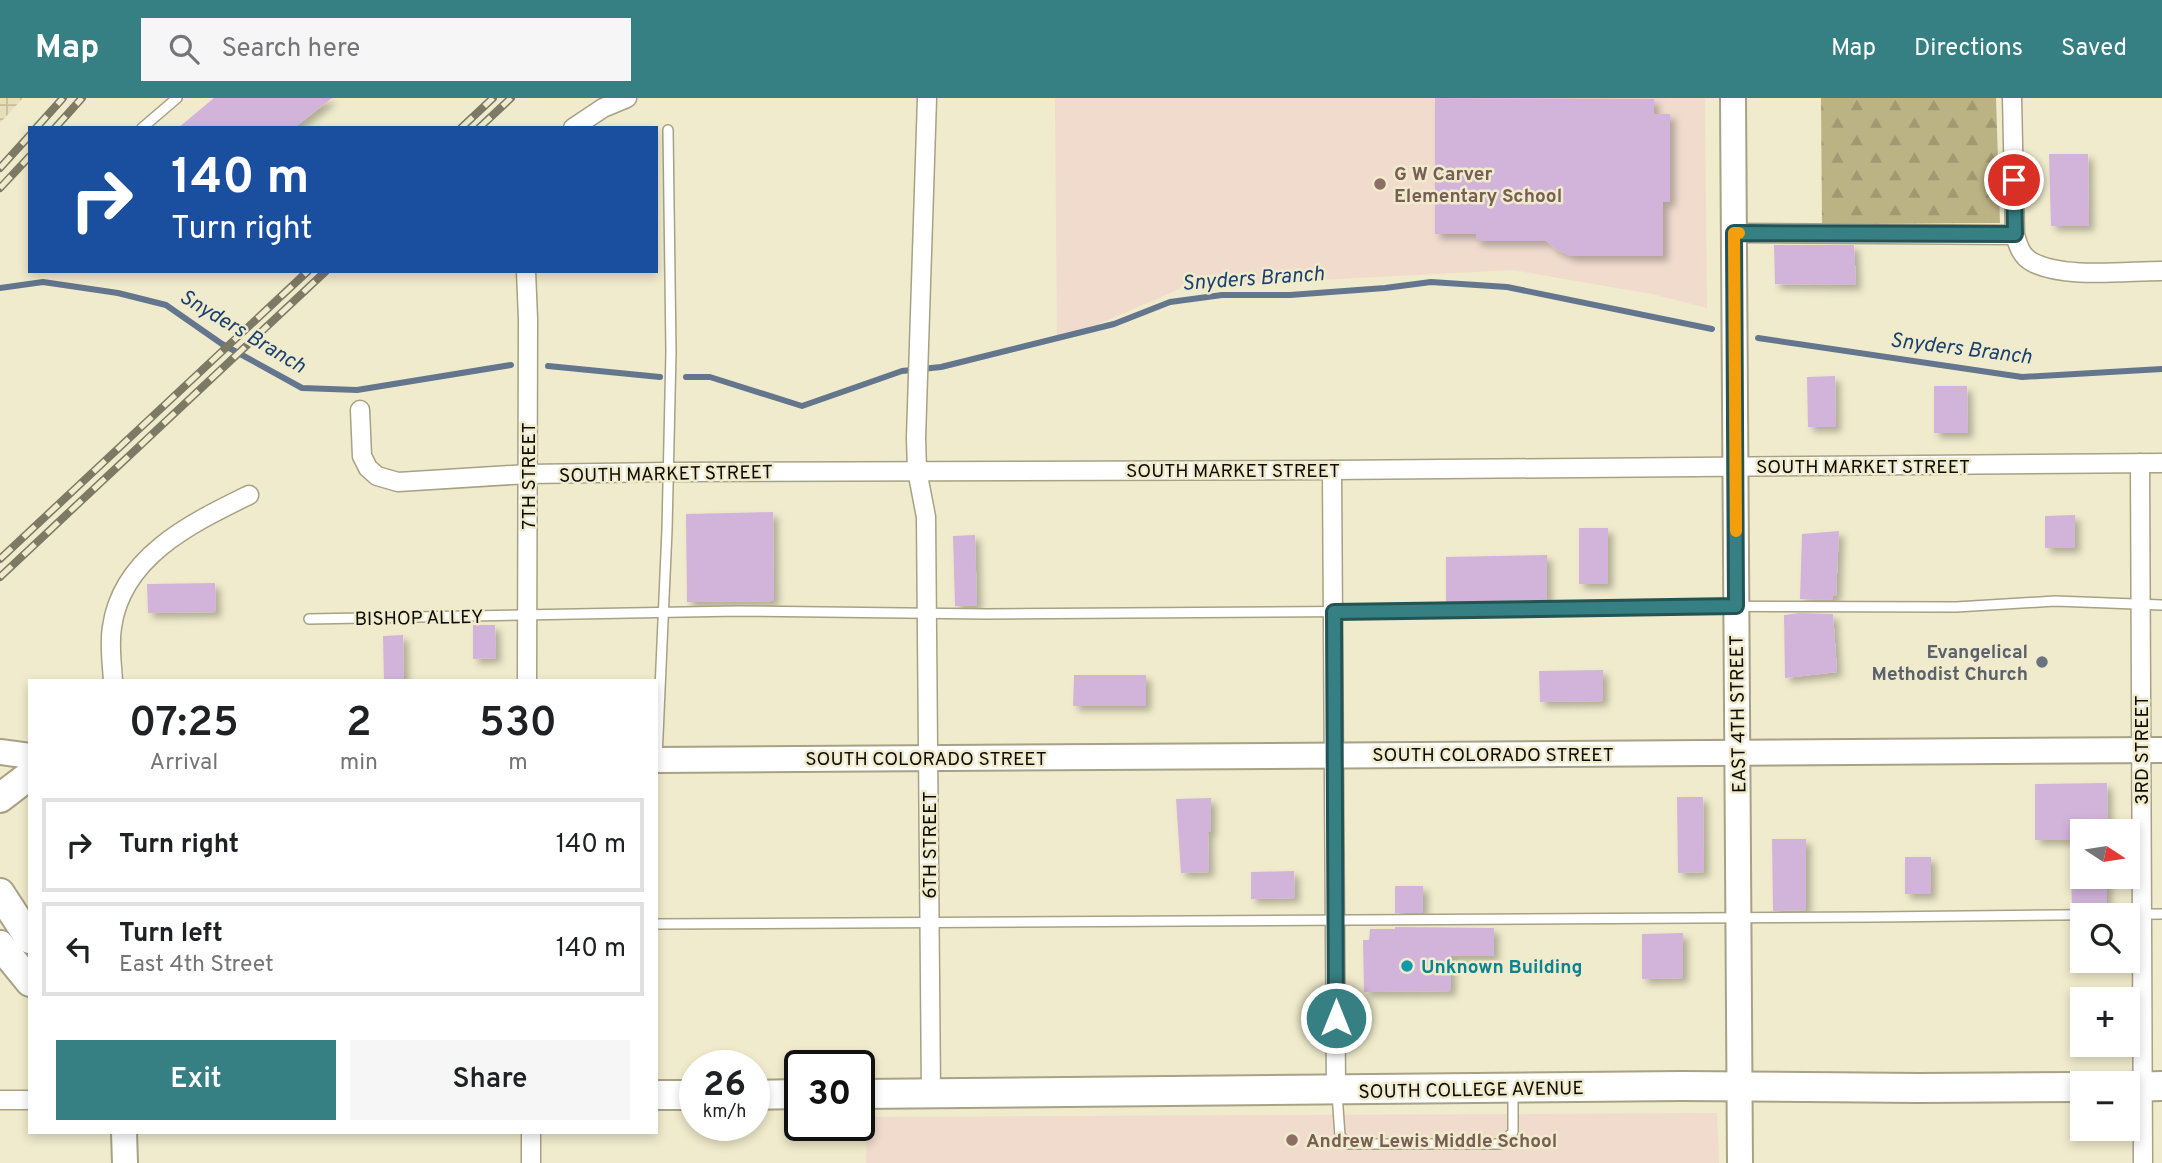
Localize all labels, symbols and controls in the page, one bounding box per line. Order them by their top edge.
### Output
search box [141,18,631,81]
text: Map [35,28,99,70]
icon: search [165,30,203,68]
text: Search here [221,33,360,66]
text: Map [1831,34,1876,64]
text: Directions [1914,34,2023,64]
text: Saved [2061,34,2127,64]
text: 140 m [171,149,310,211]
pin [1984,150,2044,210]
icon: right [56,154,147,245]
icon: arrive [1995,161,2033,199]
place label: G W Carver Elementary School [1394,163,1562,209]
marker: G W Carver Elementary School [1372,176,1388,192]
text: Turn right [171,210,313,250]
water label: Snyders Branch [1181,261,1326,298]
water label: Snyders Branch [174,284,311,381]
water label: Snyders Branch [1888,327,2034,372]
street label: 7TH STREET [518,422,542,530]
street label: SOUTH MARKET STREET [1756,456,1970,480]
street label: SOUTH MARKET STREET [1126,460,1340,484]
street label: SOUTH MARKET STREET [559,461,773,489]
street label: BISHOP ALLEY [354,606,484,632]
street label: EAST 4TH STREET [1726,635,1752,793]
place label: Evangelical Methodist Church [1872,641,2028,687]
marker: Evangelical Methodist Church [2034,654,2050,670]
street label: 3RD STREET [2131,695,2155,805]
text: 07:25 [129,698,239,751]
text: 2 [346,698,372,751]
text: 530 [479,698,557,751]
street label: SOUTH COLORADO STREET [1372,744,1614,768]
street label: SOUTH COLORADO STREET [805,748,1047,772]
text: Arrival [150,749,218,778]
text: min [340,749,378,778]
text: m [508,749,528,778]
street label: 6TH STREET [919,791,943,899]
north arrow [2070,819,2140,889]
map controls [2070,819,2140,1141]
icon: right [60,826,98,864]
text: Turn right [119,829,239,862]
text: 140 m [556,829,626,862]
button: search [2070,903,2140,973]
text: Turn left [119,918,223,951]
icon: left [60,930,98,968]
text: 140 m [556,933,626,966]
text: East 4th Street [119,951,274,980]
place label: Unknown Building [1421,956,1582,980]
marker: Unknown Building [1399,958,1415,974]
position arrow [1299,981,1373,1055]
button: + [2070,987,2140,1057]
button: Exit [56,1040,336,1120]
button: Share [350,1040,630,1120]
speed limit sign: 30 [784,1050,875,1141]
text: 26 [703,1064,746,1108]
button: − [2070,1071,2140,1141]
street label: SOUTH COLLEGE AVENUE [1358,1077,1584,1105]
text: km/h [703,1101,746,1124]
place label: Andrew Lewis Middle School [1306,1130,1557,1154]
marker: Andrew Lewis Middle School [1284,1132,1300,1148]

